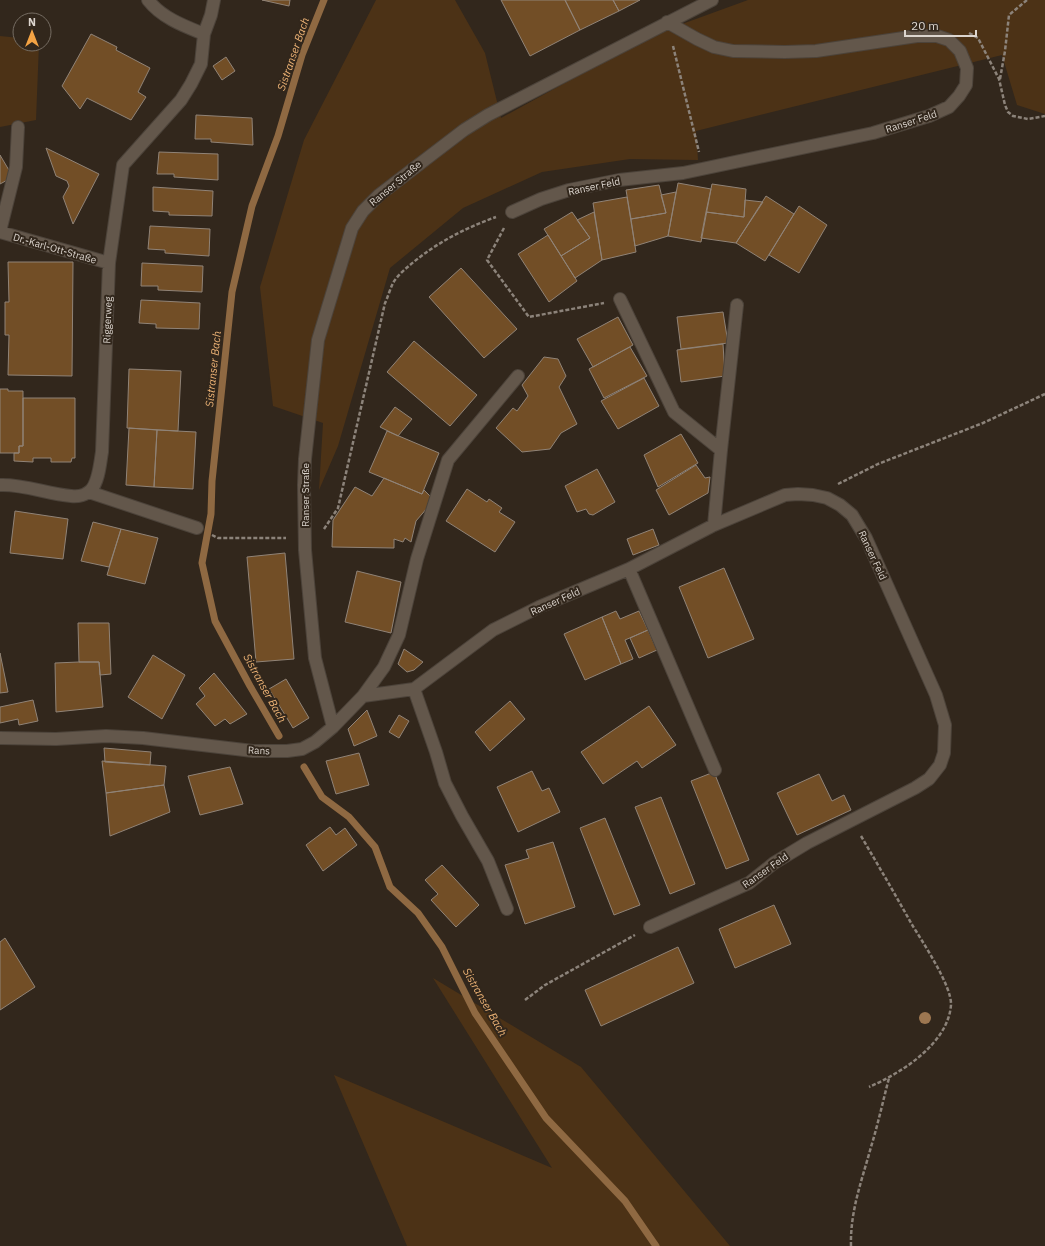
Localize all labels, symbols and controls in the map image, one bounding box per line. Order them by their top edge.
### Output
north arrow [12,12,52,52]
scale bar [905,12,976,38]
text: N [28,15,36,29]
water label: Sistranser Bach [274,16,312,92]
text: 20 m [911,18,939,33]
street label: Ranser Feld [884,107,938,136]
street label: Ranser Straße [367,158,424,209]
street label: Ranser Feld [567,175,621,198]
street label: Dr.-Karl-Ott-Straße [12,230,98,267]
street label: Riggerweg [100,296,115,344]
water label: Sistranser Bach [202,330,224,408]
street label: Ranser Straße [299,463,312,527]
street label: Ranser Feld [855,528,890,582]
street label: Ranser Feld [528,585,582,618]
water label: Sistranser Bach [240,651,290,725]
street label: Rans [248,744,270,757]
street label: Ranser Feld [740,850,791,891]
water label: Sistranser Bach [460,965,510,1039]

